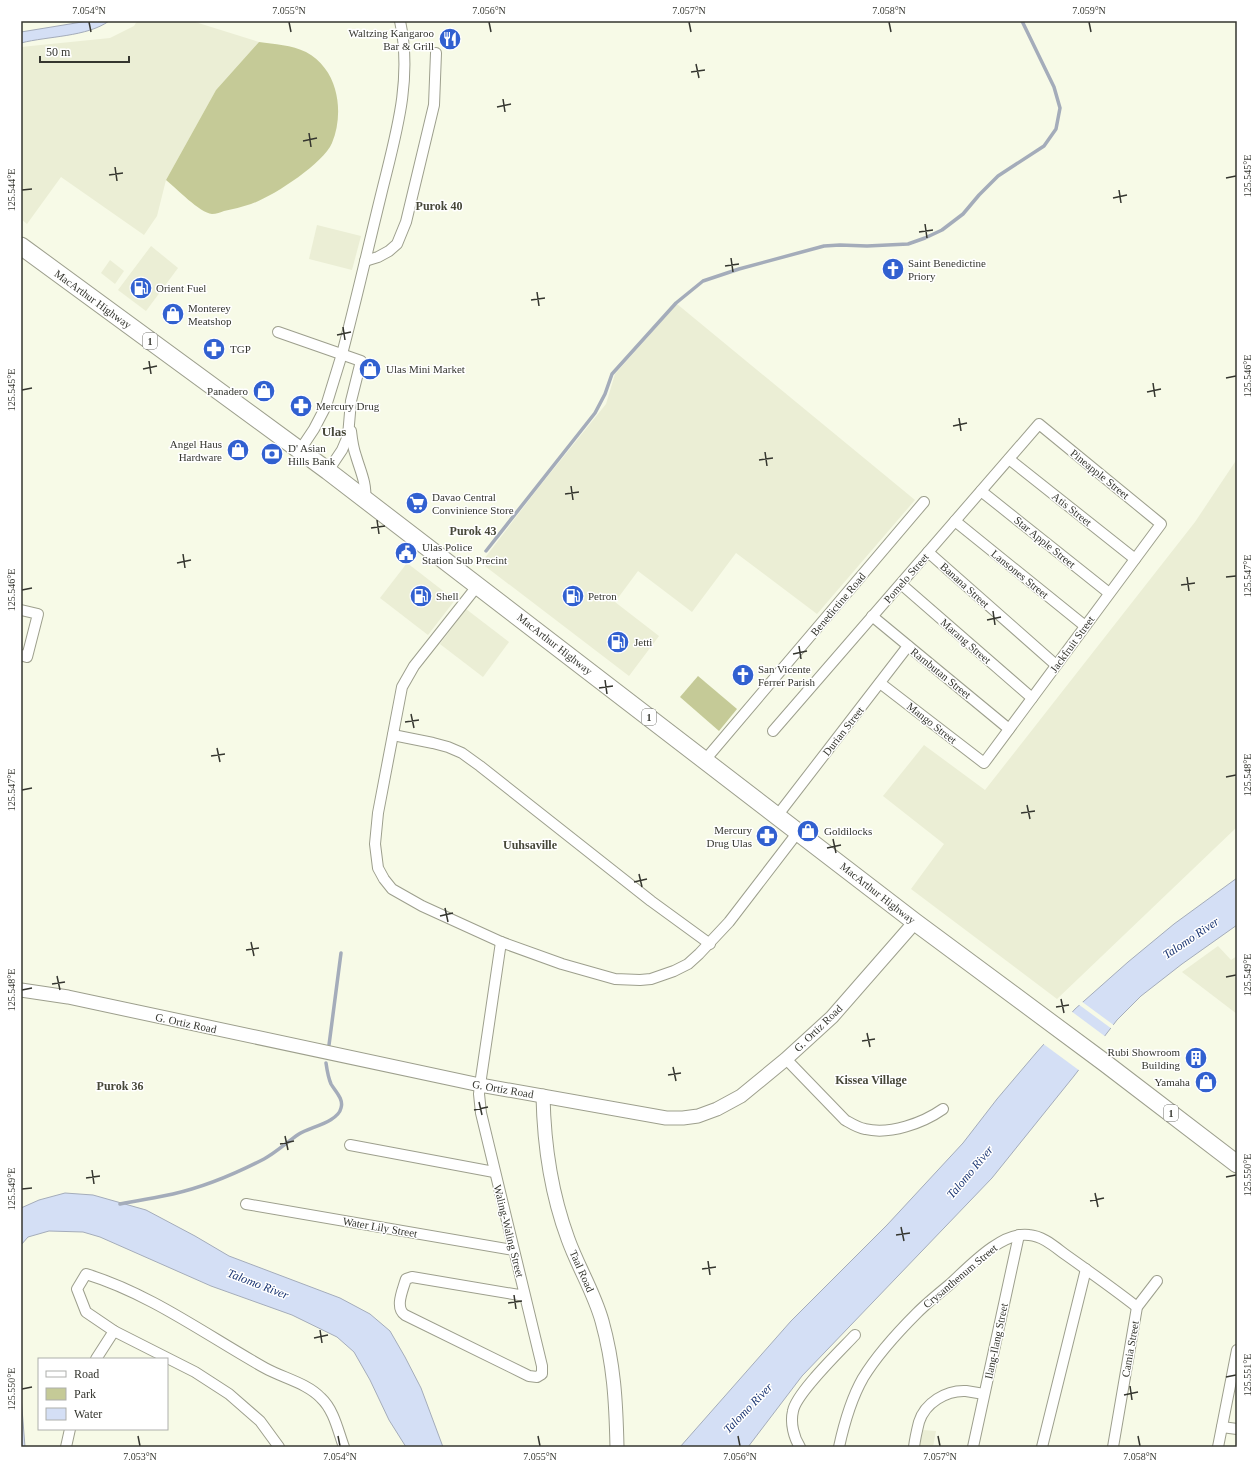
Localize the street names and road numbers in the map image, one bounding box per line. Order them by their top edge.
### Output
street label: MacArthur Highway [52,267,134,331]
road number: 1 [143,333,157,349]
street label: Pineapple Street [1068,447,1132,501]
street label: Atis Street [1050,490,1094,528]
street label: Star Apple Street [1012,514,1078,570]
street label: Lansones Street [989,547,1051,601]
street label: Pomelo Street [881,551,931,605]
street label: Banana Street [938,560,992,610]
street label: Benedictine Road [808,570,868,638]
street label: MacArthur Highway [515,611,595,677]
street label: Jackfruit Street [1047,613,1097,675]
street label: Marang Street [938,616,994,666]
street label: Rambutan Street [909,645,973,701]
street label: Mango Street [905,700,959,746]
street label: Durian Street [820,704,866,758]
road number: 1 [642,709,656,725]
street label: MacArthur Highway [838,860,918,926]
street label: G. Ortiz Road [792,1002,845,1054]
street label: G. Ortiz Road [154,1011,218,1035]
street label: G. Ortiz Road [471,1078,535,1100]
road number: 1 [1164,1105,1178,1121]
street label: Waling-Waling Street [492,1183,526,1279]
street label: Water Lily Street [342,1215,418,1239]
street label: Crysanthenum Street [921,1242,999,1310]
street label: Taal Road [567,1248,597,1294]
street label: Ilang-Ilang Street [982,1302,1010,1380]
street label: Camia Street [1119,1320,1141,1378]

